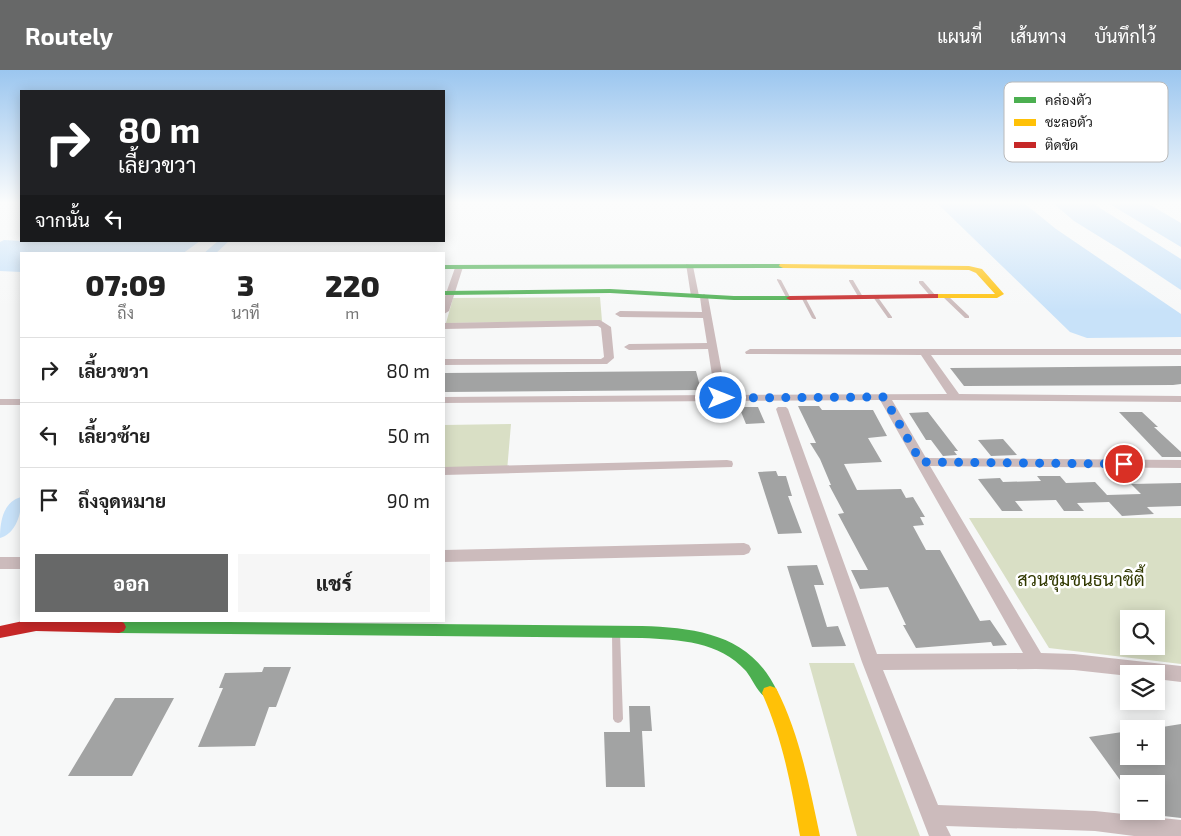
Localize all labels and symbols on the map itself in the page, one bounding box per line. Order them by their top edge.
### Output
legend [1004,82,1168,162]
text: คล่องตัว [1045,91,1092,108]
text: ชะลอตัว [1045,113,1093,130]
text: ติดขัด [1045,136,1078,153]
position arrow [694,371,746,423]
pin [1103,443,1145,485]
park label: สวนชุมชนธนาซิตี้ [1017,564,1146,592]

